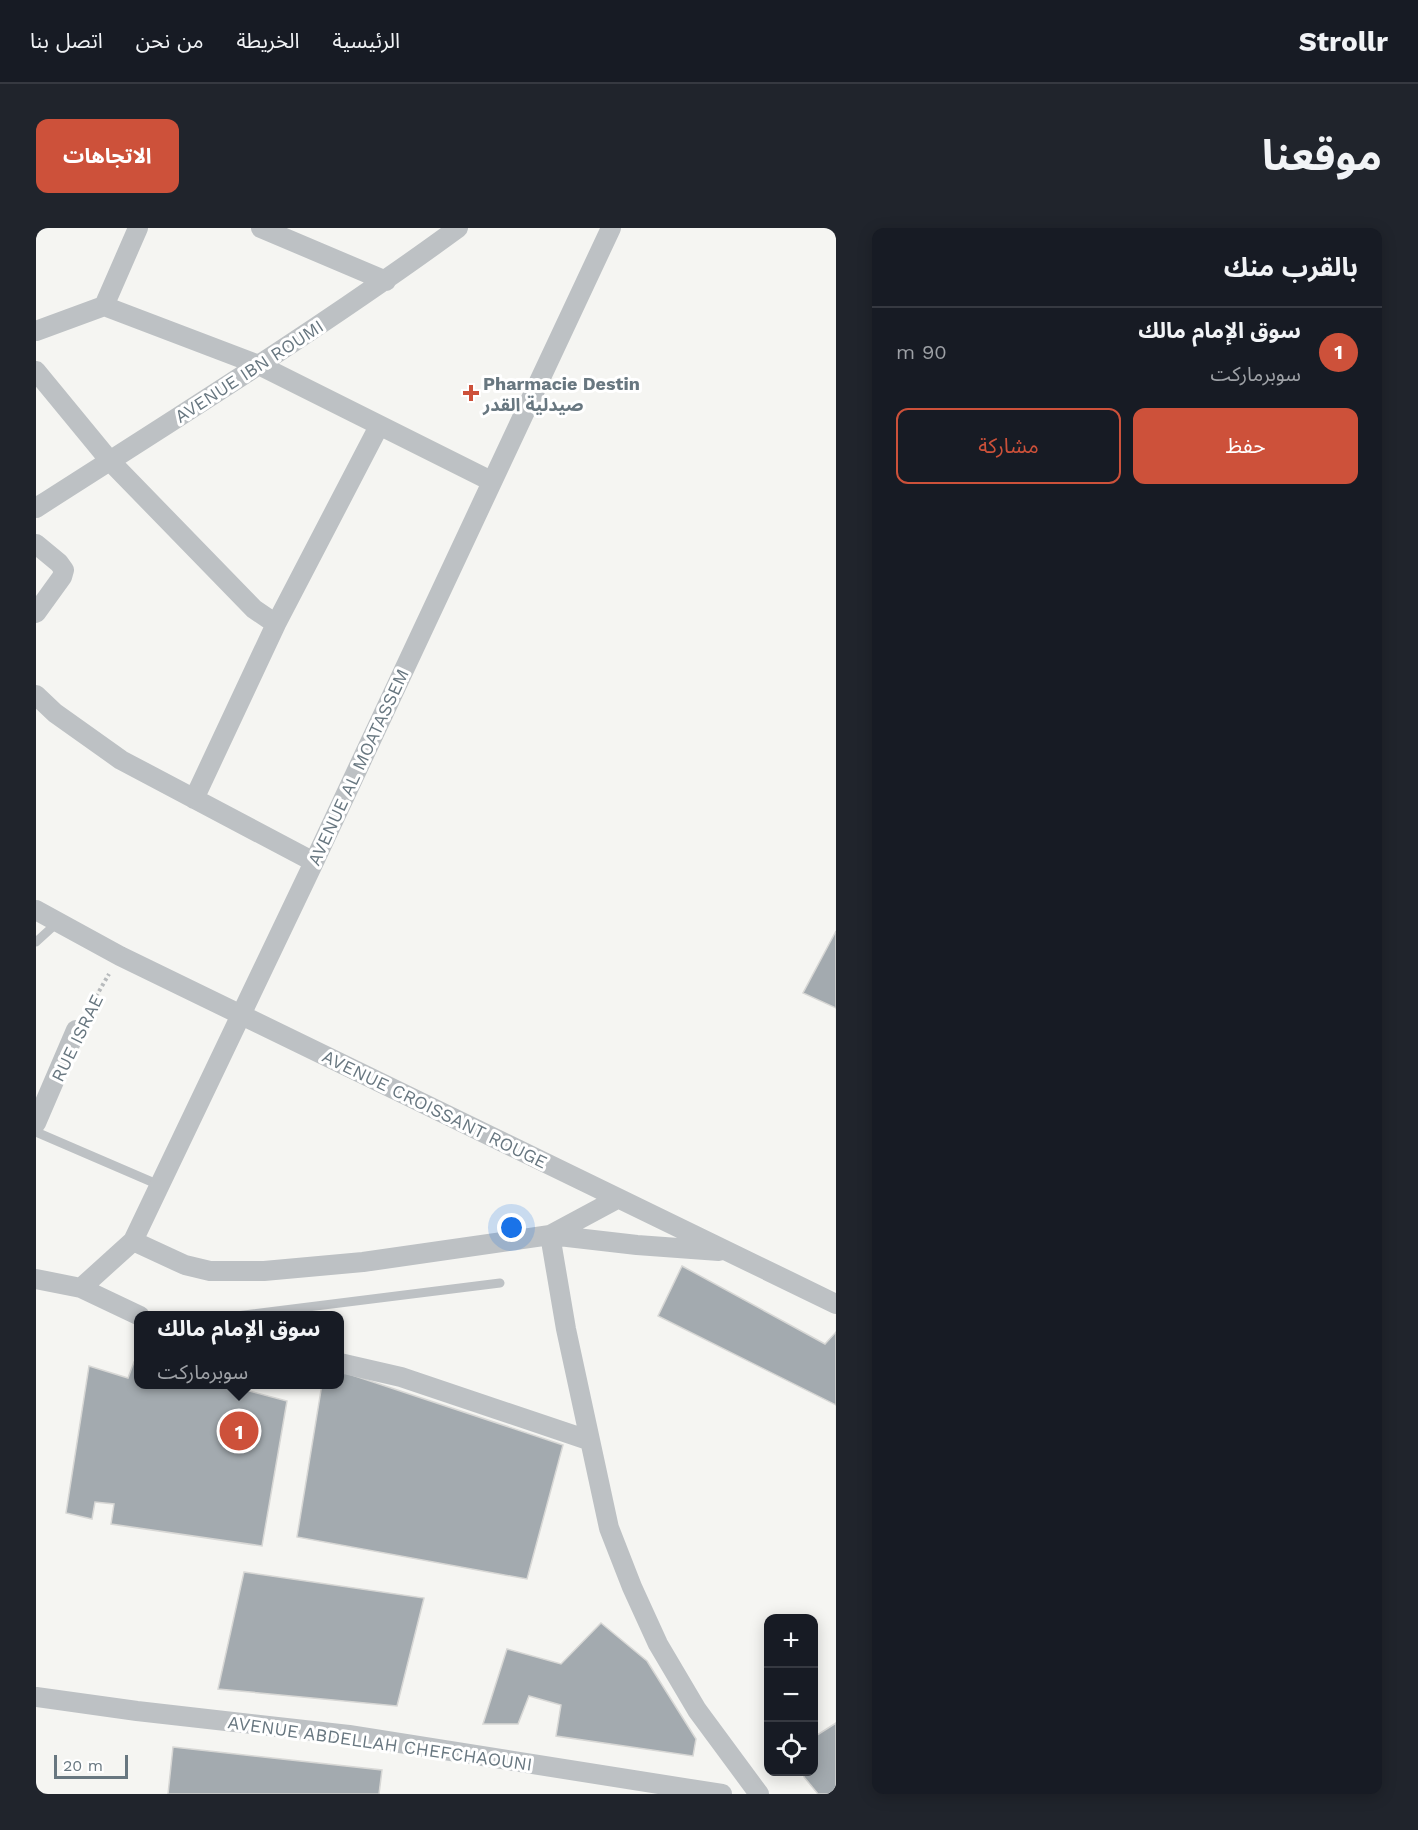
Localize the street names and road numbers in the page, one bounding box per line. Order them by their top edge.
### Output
street label: AVENUE IBN ROUMI [171,315,327,427]
street label: AVENUE AL MOATASSEM [303,665,413,869]
street label: RUE ISRAE [47,991,107,1085]
street label: AVENUE CROISSANT ROUGE [319,1045,551,1173]
street label: AVENUE ABDELLAH CHEFCHAOUNI [226,1711,534,1775]

